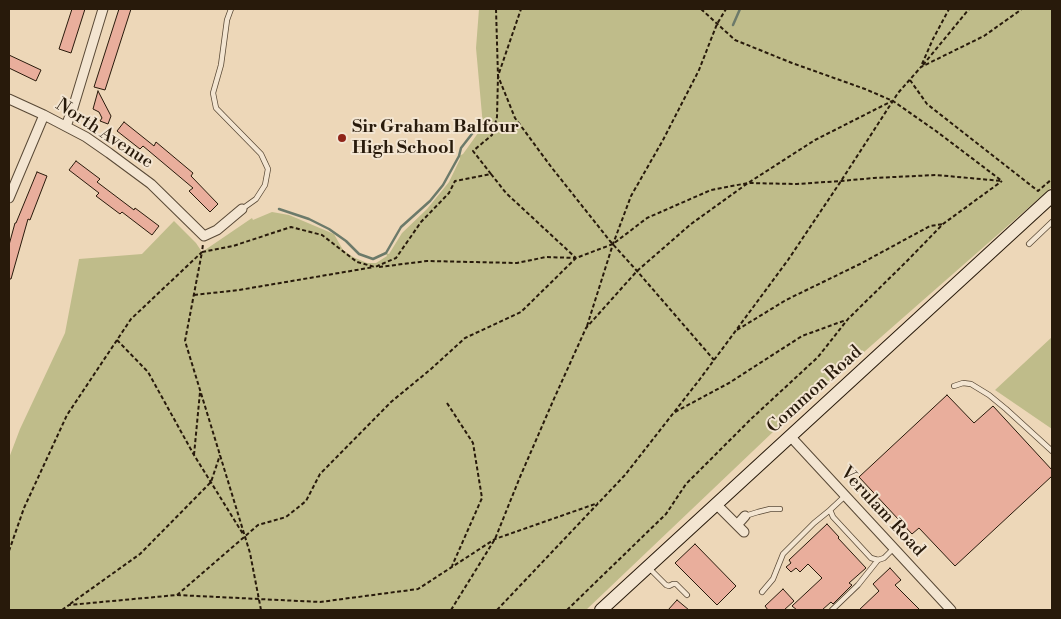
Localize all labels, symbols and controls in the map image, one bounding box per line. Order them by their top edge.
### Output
street label: North Avenue [51,94,157,174]
place label: Sir Graham Balfour High School [352,117,519,160]
marker: Sir Graham Balfour High School [336,132,348,144]
street label: Common Road [763,342,867,438]
street label: Verulam Road [835,463,929,561]

